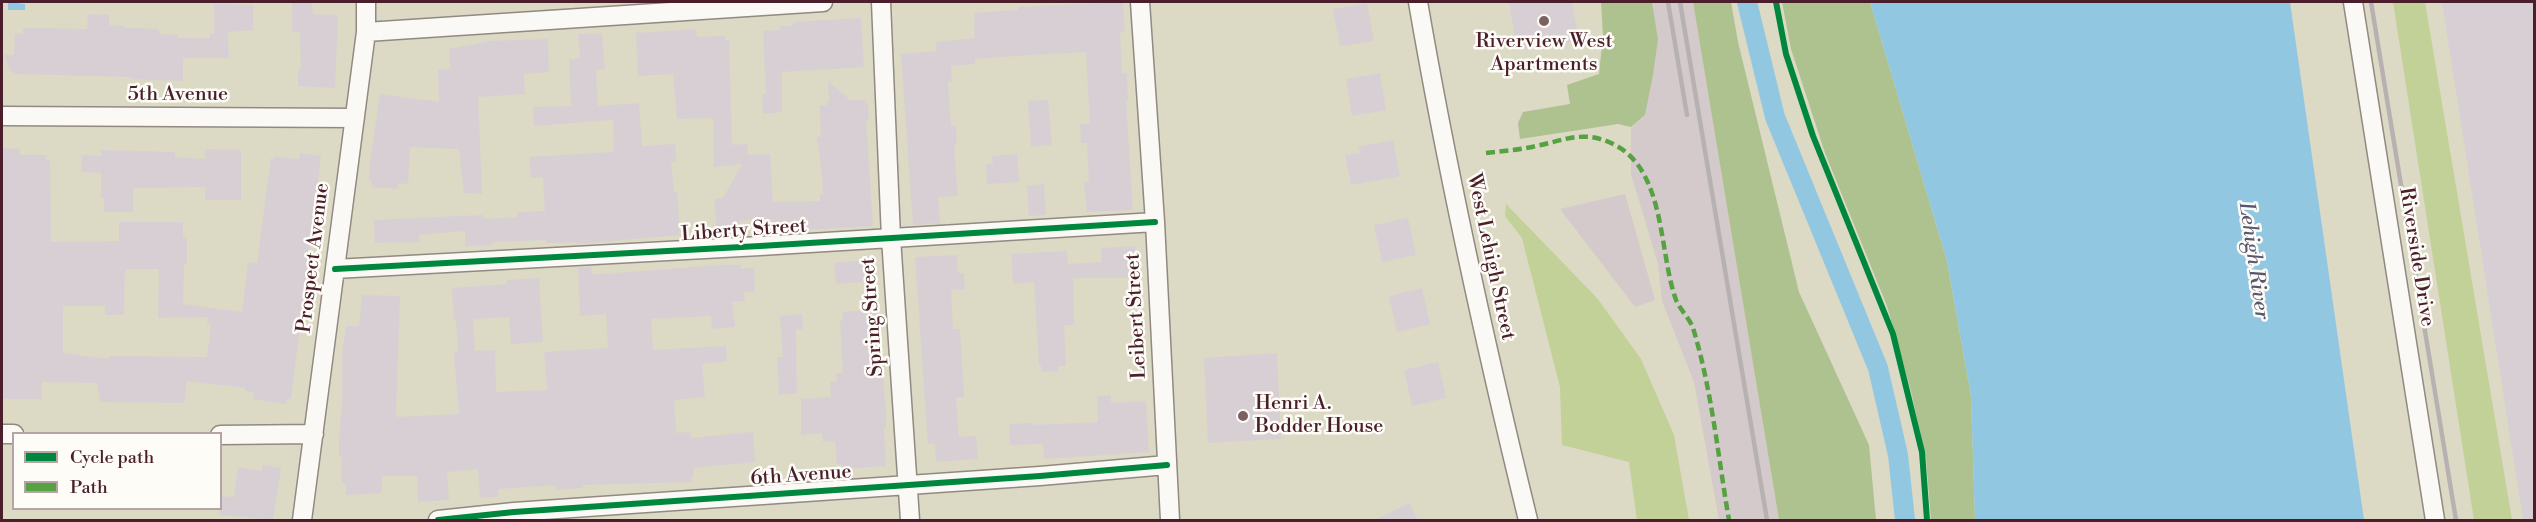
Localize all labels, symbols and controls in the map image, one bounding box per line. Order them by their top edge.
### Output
marker: Riverview West Apartments [1537,14,1551,28]
place label: Riverview West Apartments [1475,30,1613,77]
street label: 5th Avenue [128,83,228,107]
street label: West Lehigh Street [1461,172,1519,342]
street label: Prospect Avenue [293,182,335,334]
street label: Riverside Drive [2393,186,2439,328]
water label: Lehigh River [2232,201,2274,321]
street label: Liberty Street [680,215,808,247]
street label: Leibert Street [1122,252,1152,380]
street label: Spring Street [857,257,889,377]
place label: Henri A. Bodder House [1255,392,1383,439]
marker: Henri A. Bodder House [1236,409,1250,423]
legend [12,432,222,510]
text: Cycle path [70,446,154,469]
street label: 6th Avenue [750,460,852,492]
text: Path [70,476,108,499]

